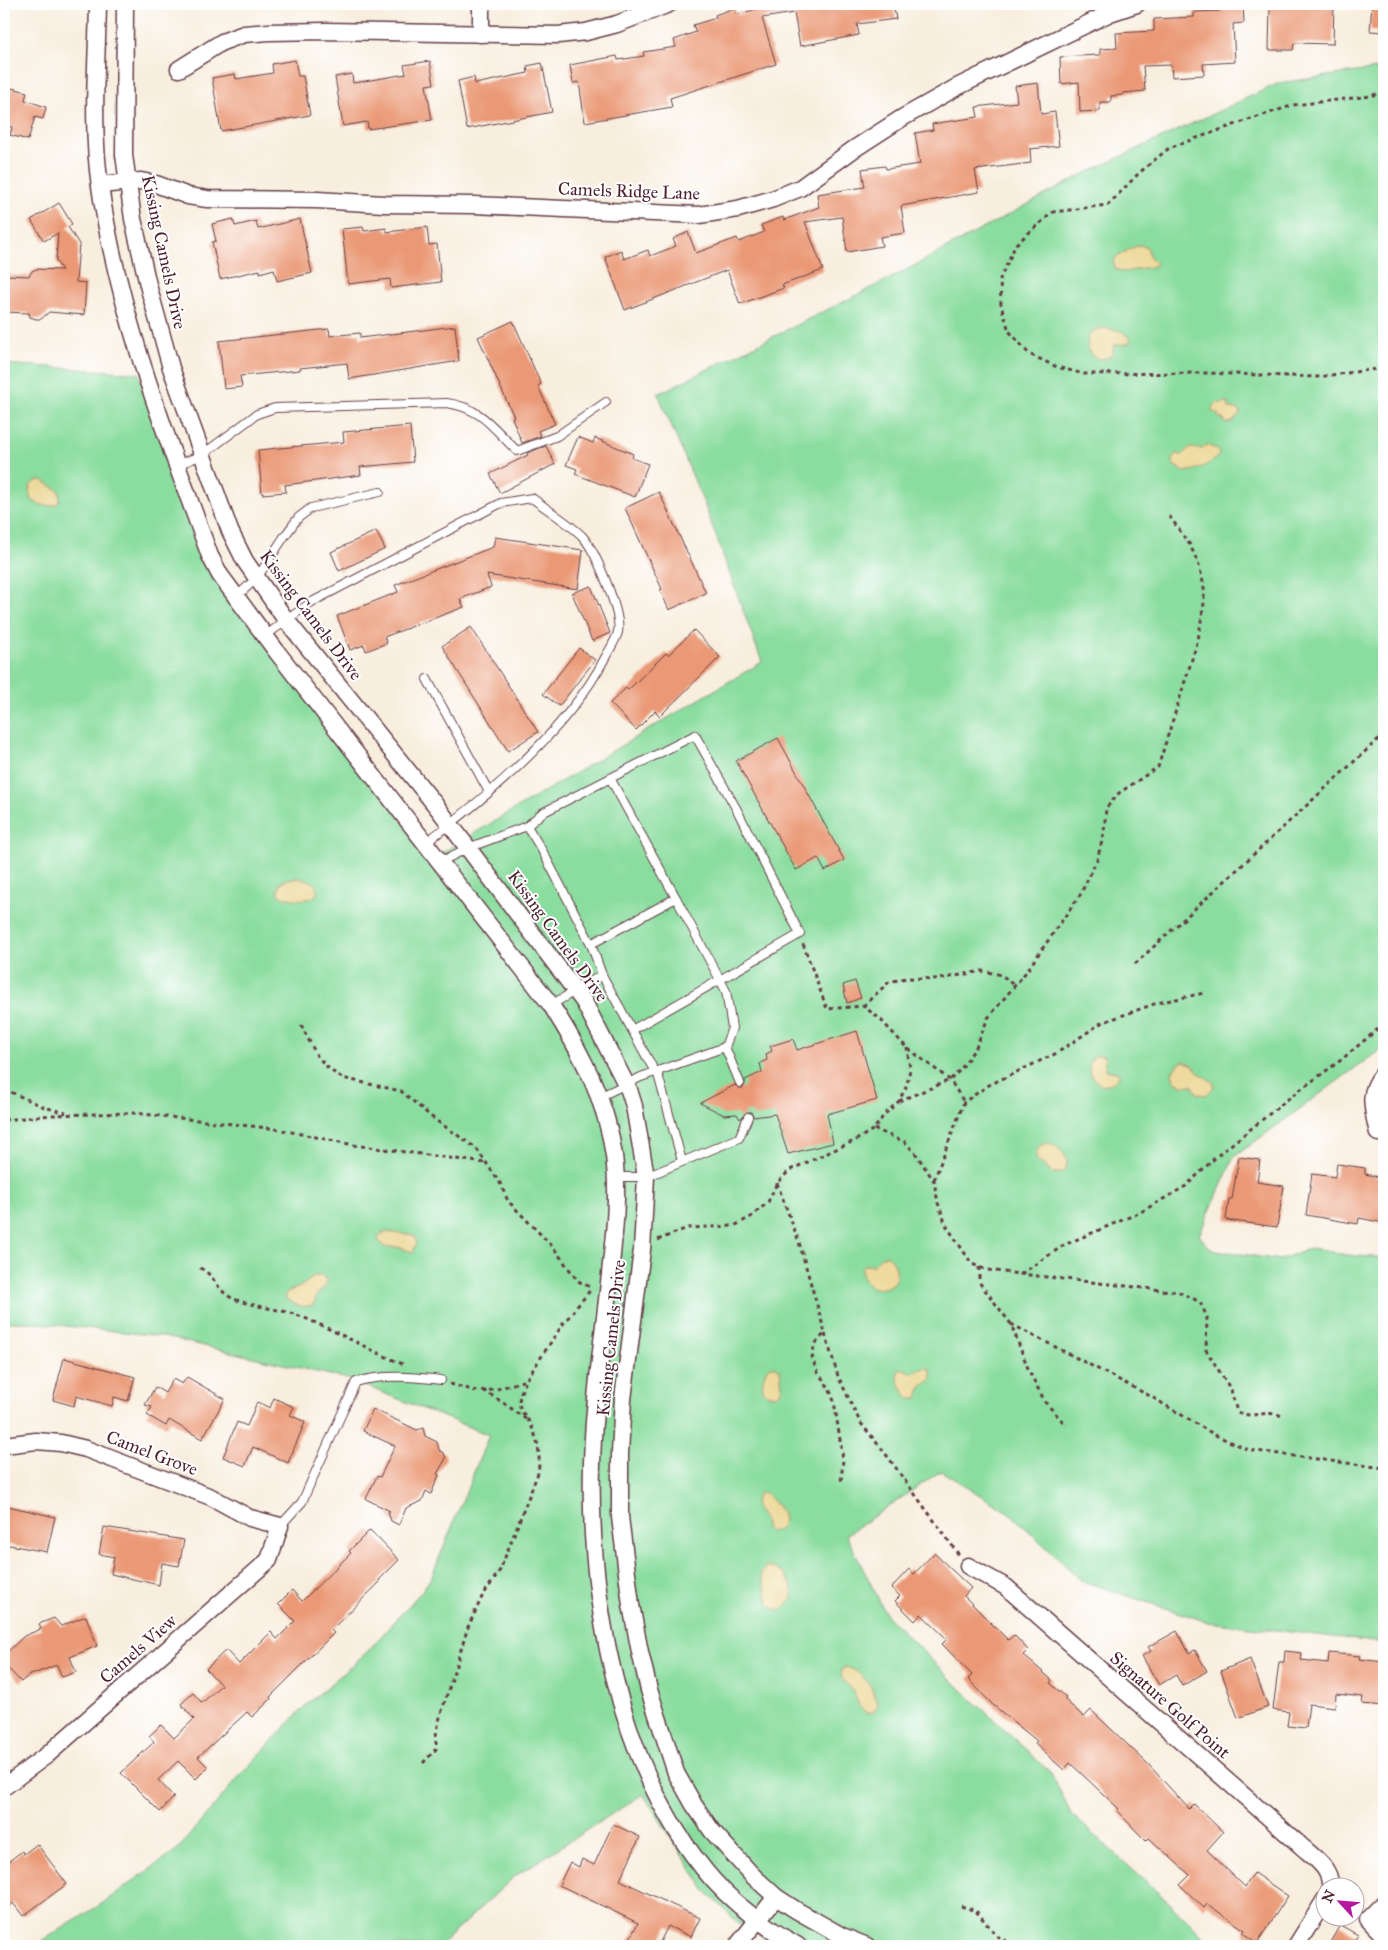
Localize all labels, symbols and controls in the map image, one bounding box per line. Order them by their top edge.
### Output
street label: Kissing Camels Drive [136,173,191,331]
street label: Camels Ridge Lane [558,178,700,205]
street label: Kissing Camels Drive [254,546,367,685]
street label: Kissing Camels Drive [502,866,613,1007]
street label: Kissing Camels Drive [592,1259,631,1417]
street label: Camel Grove [103,1426,201,1480]
street label: Camels View [95,1610,181,1688]
street label: Signature Golf Point [1105,1647,1235,1764]
north arrow [1316,1878,1366,1928]
text: N [1319,1887,1339,1906]

